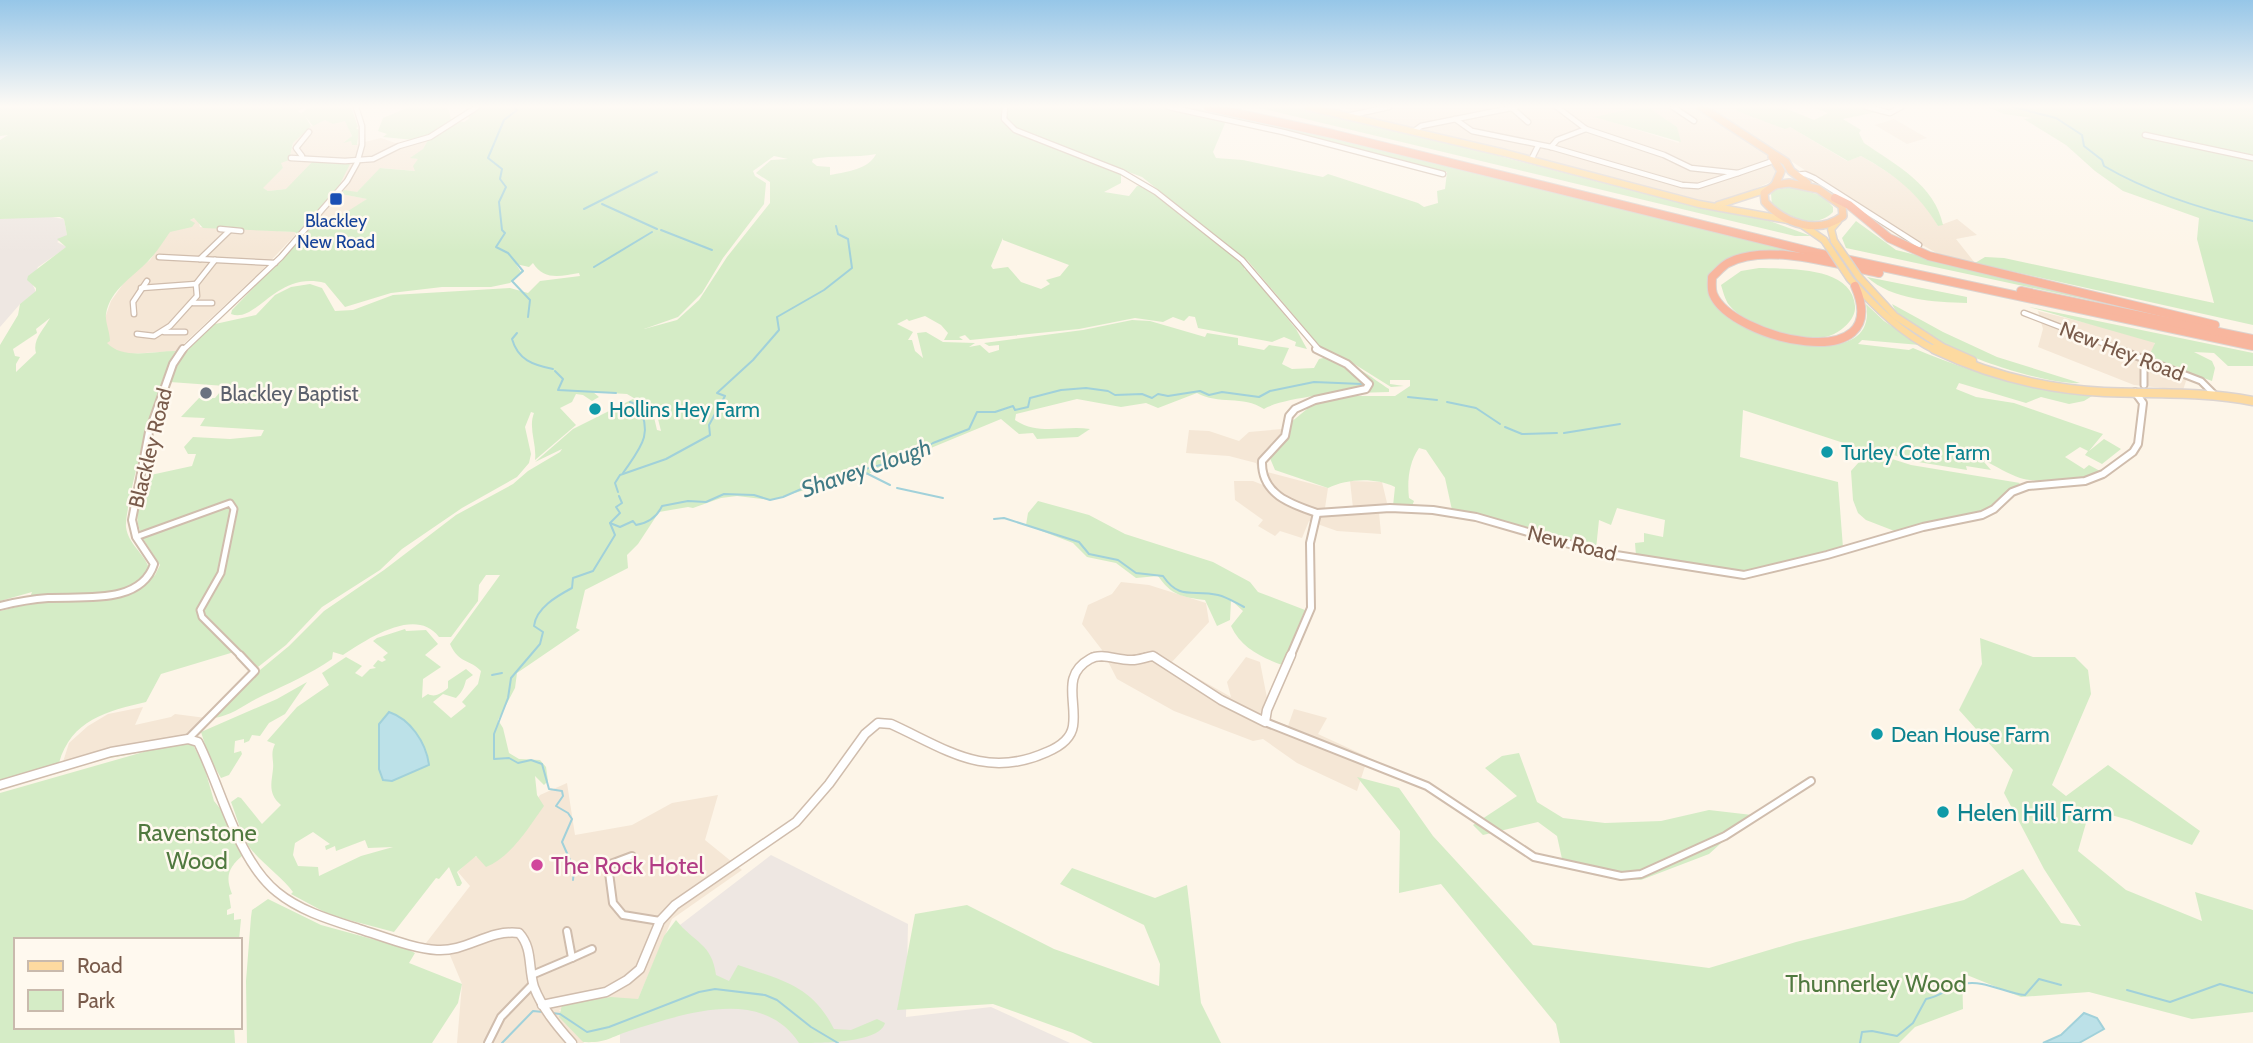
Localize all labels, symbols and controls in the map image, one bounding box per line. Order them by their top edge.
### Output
marker: Blackley New Road [328,191,344,207]
place label: Blackley New Road [297,210,375,253]
street label: New Hey Road [2056,316,2188,386]
place label: Blackley Baptist [220,381,359,406]
street label: Blackley Road [123,385,177,511]
marker: Blackley Baptist [198,385,214,401]
place label: Hollins Hey Farm [609,397,760,422]
marker: Hollins Hey Farm [587,401,603,417]
water label: Shavey Clough [797,433,935,503]
place label: Turley Cote Farm [1841,440,1990,465]
marker: Turley Cote Farm [1819,444,1835,460]
street label: New Road [1525,520,1619,566]
place label: Dean House Farm [1891,722,2050,747]
marker: Dean House Farm [1869,726,1885,742]
place label: Helen Hill Farm [1957,798,2112,827]
marker: Helen Hill Farm [1935,804,1951,820]
park label: Ravenstone Wood [137,818,257,875]
place label: The Rock Hotel [551,851,705,880]
marker: The Rock Hotel [529,857,545,873]
legend [14,938,242,1029]
text: Road [77,953,123,978]
park label: Thunnerley Wood [1785,969,1967,998]
text: Park [77,988,115,1013]

